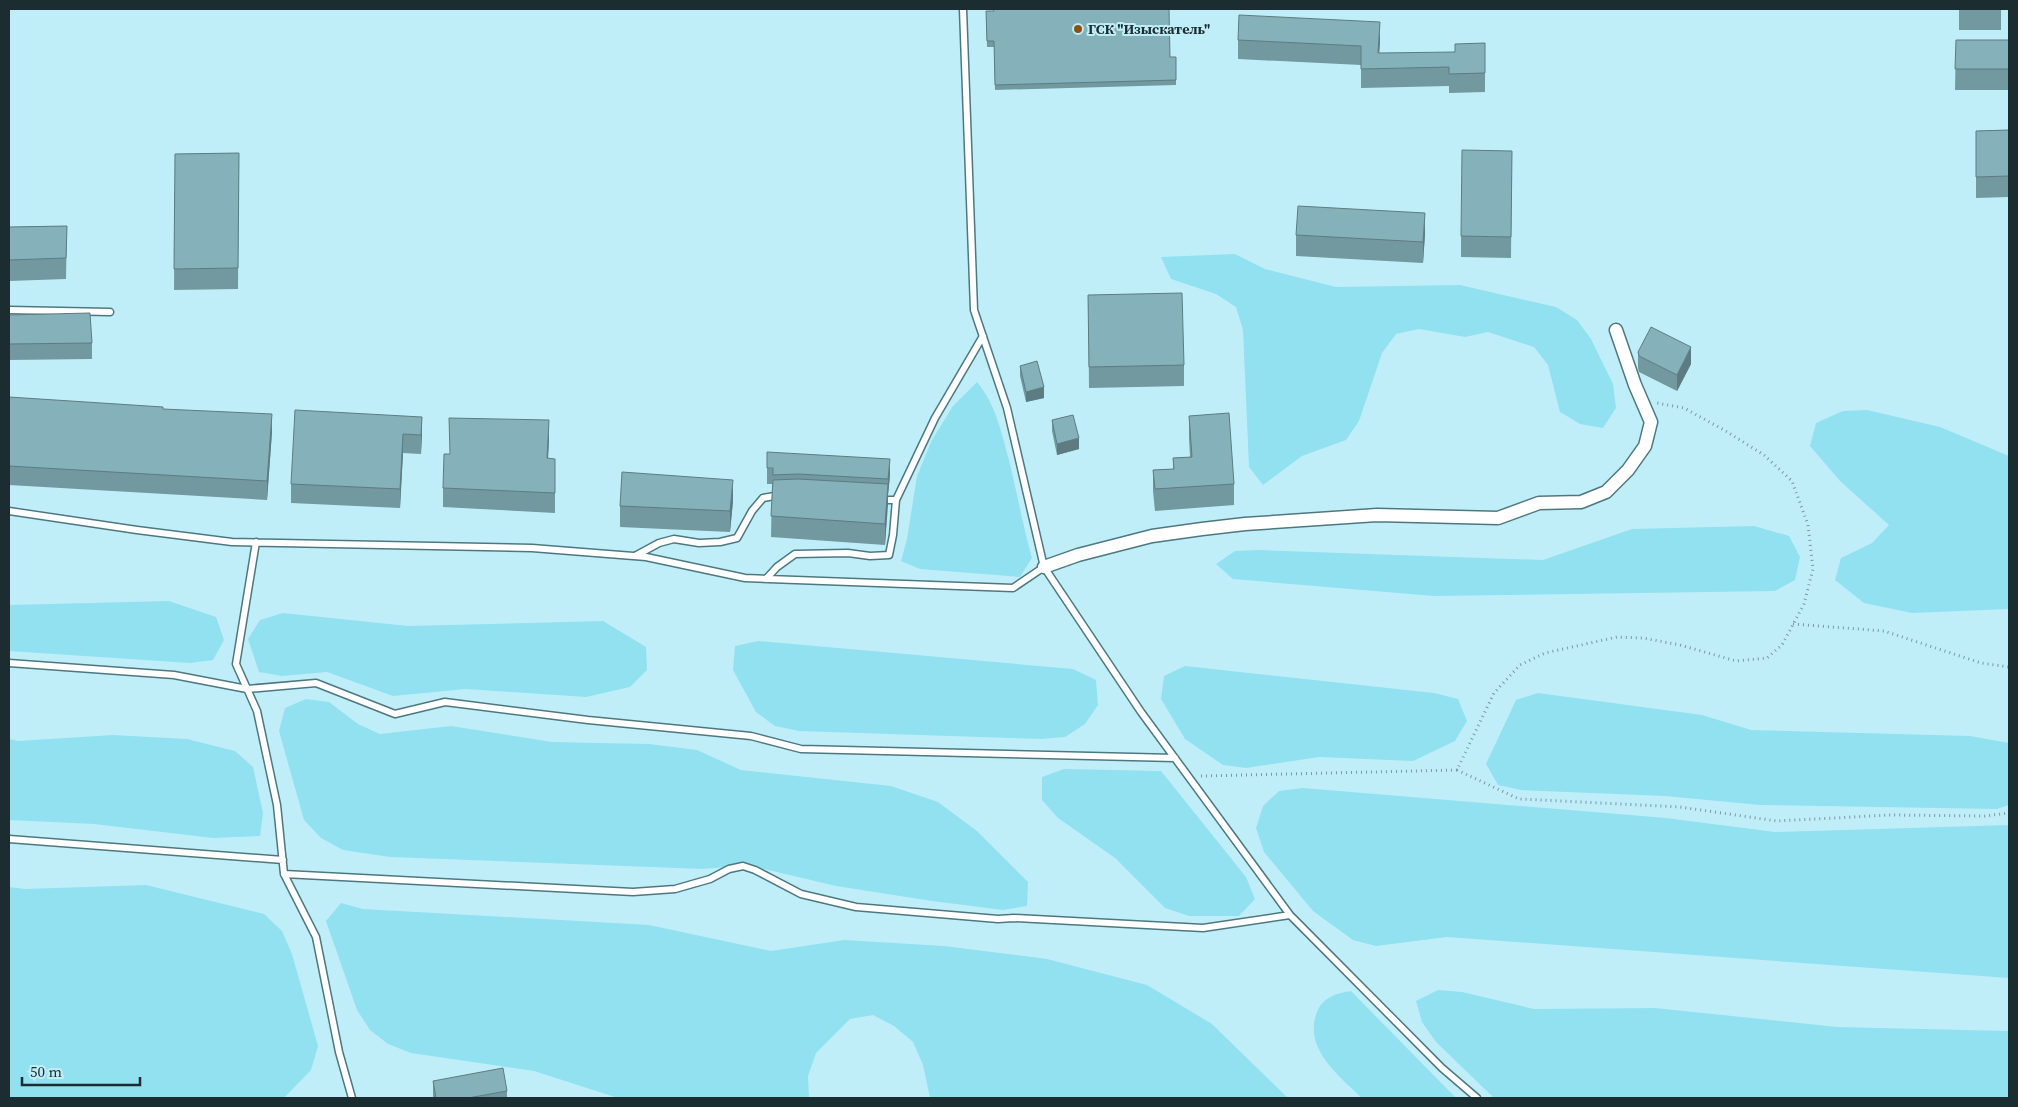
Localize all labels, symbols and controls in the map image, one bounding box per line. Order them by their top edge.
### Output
place label: ГСК "Изыскатель" [1088,19,1210,39]
marker: ГСК "Изыскатель" [1072,23,1084,35]
scale bar [22,1054,140,1086]
text: 50 m [30,1061,62,1082]

